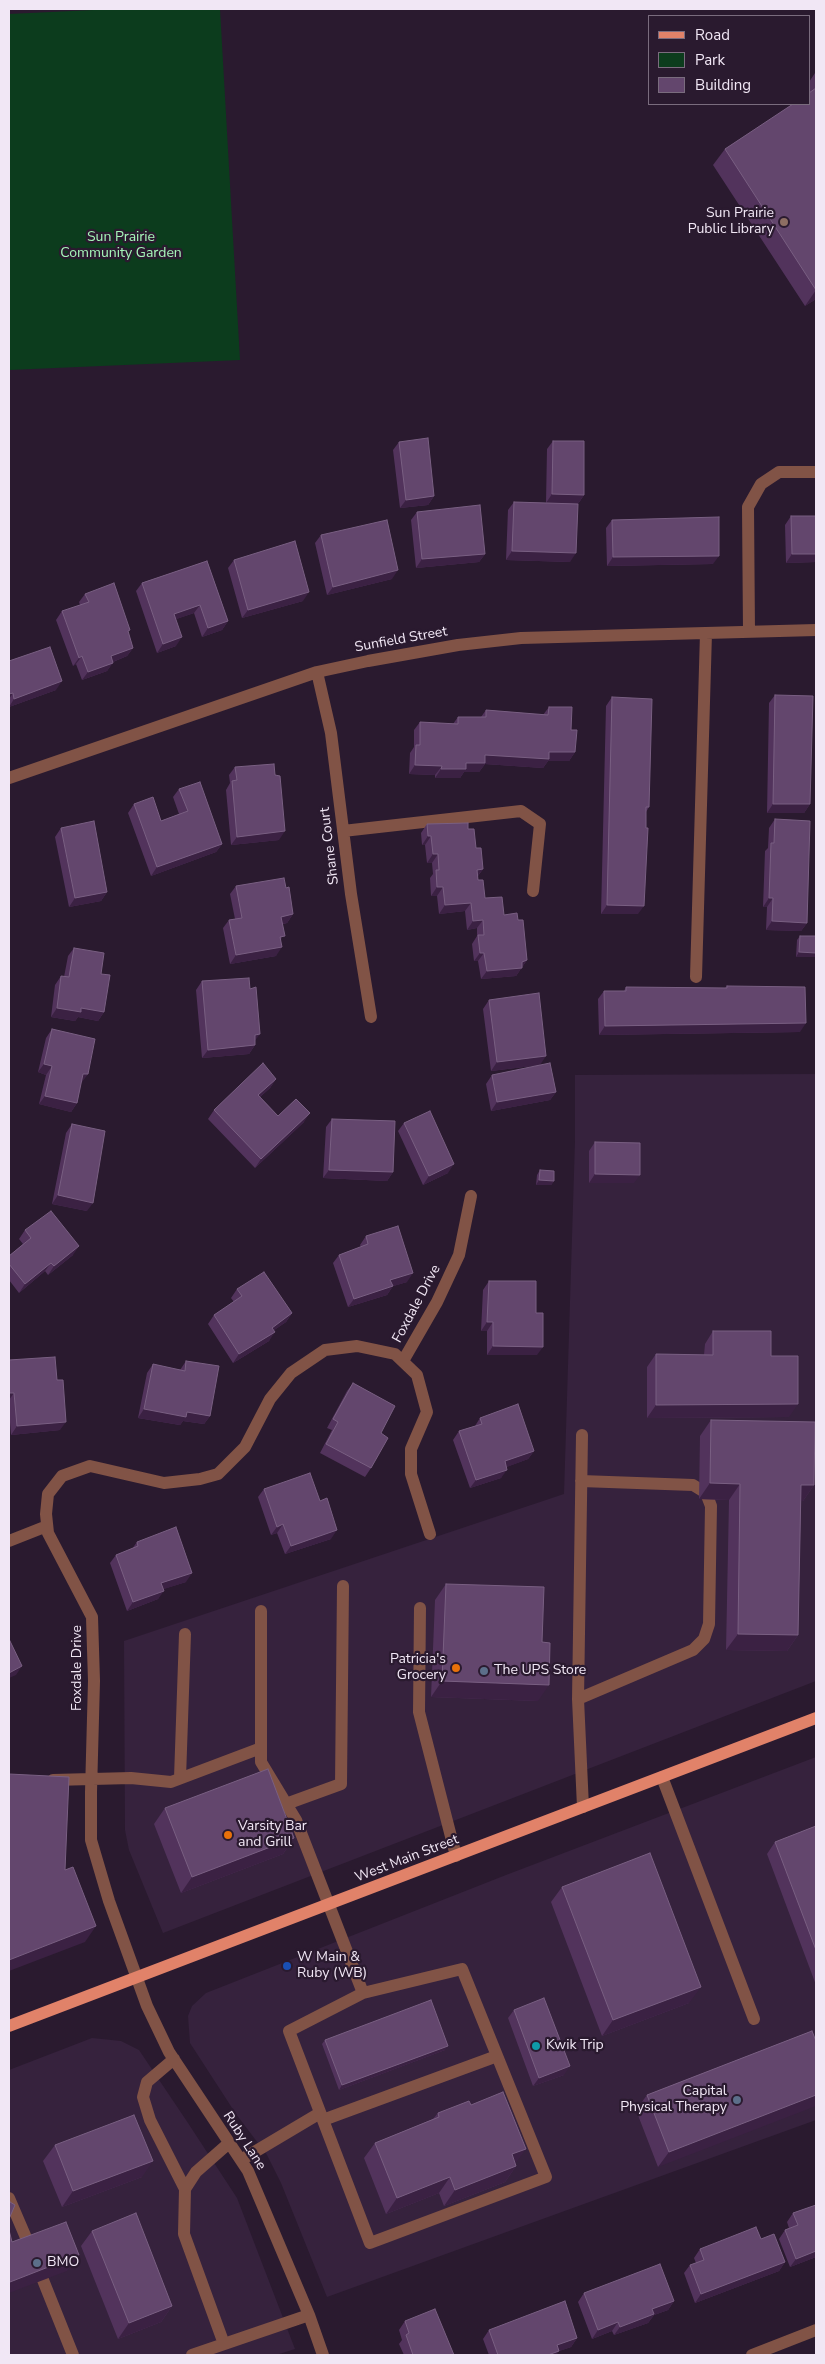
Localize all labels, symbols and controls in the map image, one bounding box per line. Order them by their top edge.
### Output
legend [648,15,810,105]
text: Road [695,25,730,45]
text: Park [695,50,725,70]
text: Building [695,75,751,95]
place label: Sun Prairie Public Library [688,206,774,238]
marker: Sun Prairie Public Library [778,216,790,228]
park label: Sun Prairie Community Garden [60,230,182,262]
street label: Sunfield Street [353,624,449,656]
street label: Shane Court [317,806,343,886]
street label: Foxdale Drive [389,1262,445,1346]
street label: Foxdale Drive [70,1625,86,1711]
place label: Patricia's Grocery [390,1652,446,1684]
marker: Patricia's Grocery [450,1662,462,1674]
place label: The UPS Store [494,1663,586,1679]
marker: The UPS Store [478,1665,490,1677]
place label: Varsity Bar and Grill [238,1819,307,1851]
marker: Varsity Bar and Grill [222,1829,234,1841]
street label: West Main Street [353,1832,461,1886]
place label: W Main & Ruby (WB) [297,1950,367,1982]
marker: W Main & Ruby (WB) [281,1960,293,1972]
place label: Kwik Trip [546,2038,604,2054]
marker: Kwik Trip [530,2040,542,2052]
place label: Capital Physical Therapy [620,2084,727,2116]
marker: Capital Physical Therapy [731,2094,743,2106]
street label: Ruby Lane [219,2109,269,2173]
place label: BMO [47,2255,79,2271]
marker: BMO [31,2257,43,2269]

